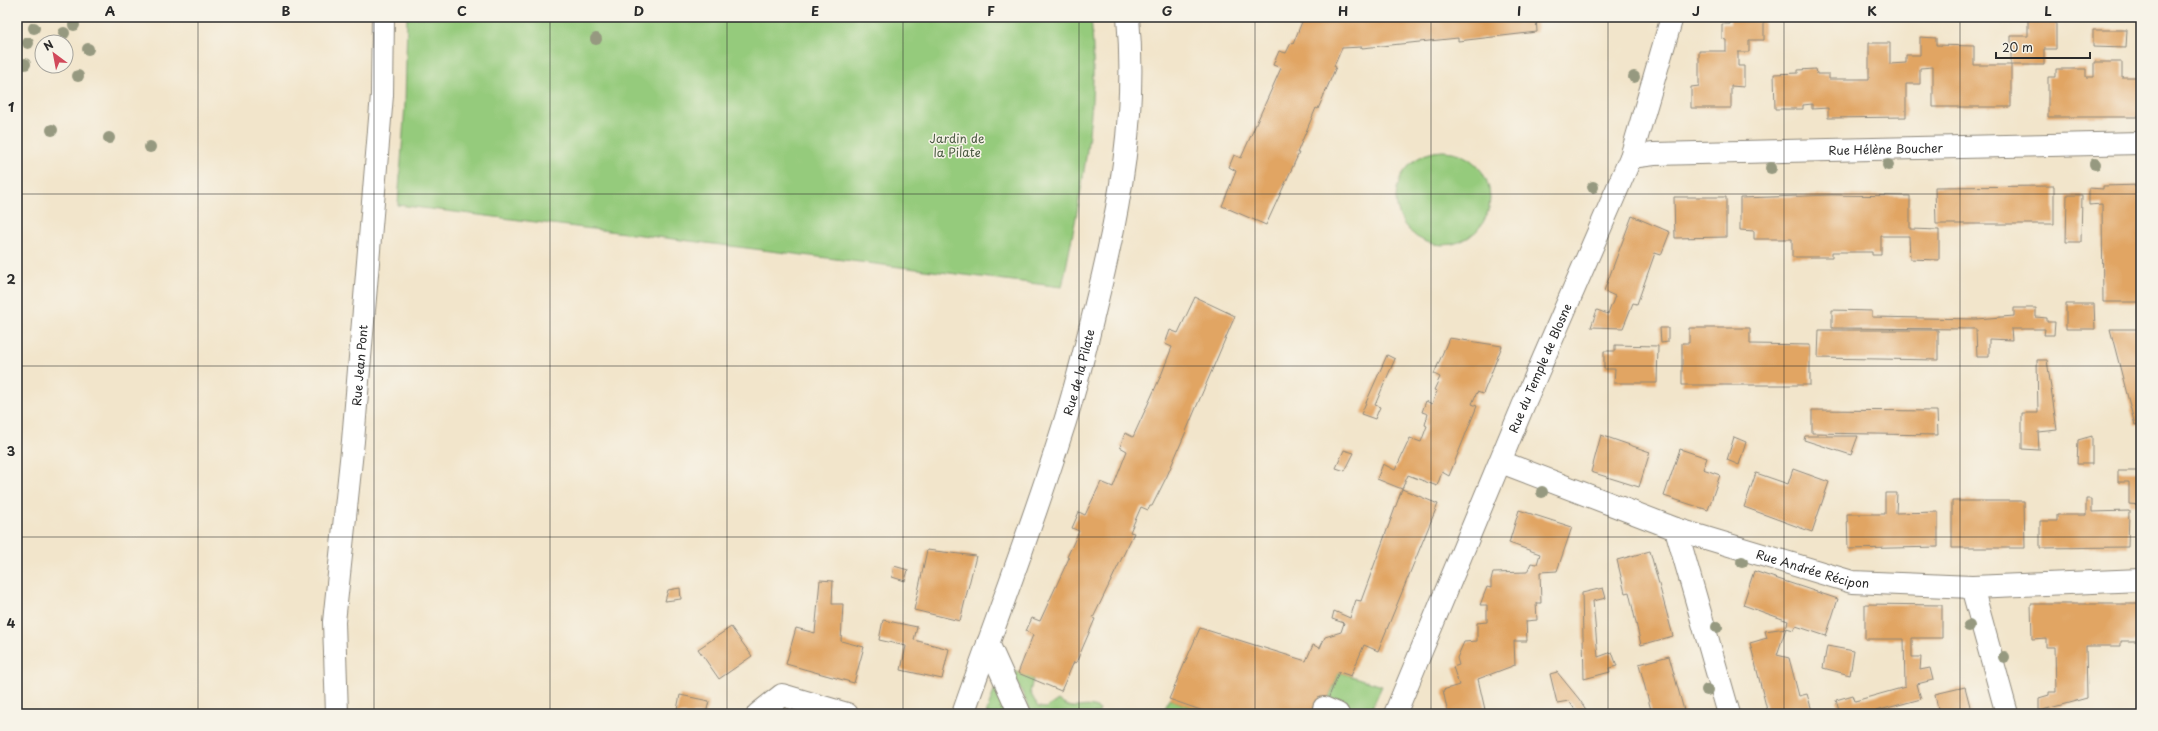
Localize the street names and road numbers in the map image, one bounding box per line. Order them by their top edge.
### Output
street label: Rue Hélène Boucher [1828,138,1944,159]
street label: Rue du Temple de Blosne [1504,300,1576,436]
street label: Rue Jean Pont [347,324,372,407]
street label: Rue de la Pilate [1058,327,1099,417]
street label: Rue Andrée Récipon [1754,545,1870,592]

